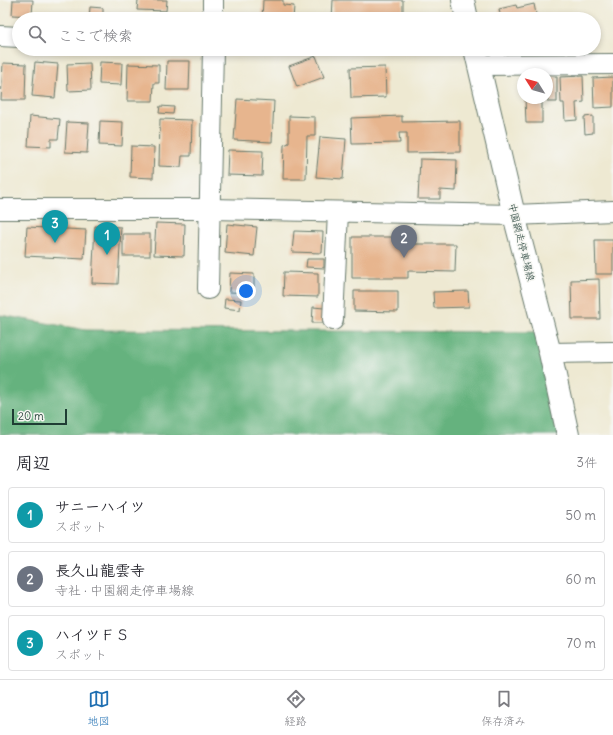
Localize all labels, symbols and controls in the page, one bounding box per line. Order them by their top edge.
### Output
search box [12,12,601,56]
icon: search [26,23,48,45]
text: ここで検索 [58,26,133,45]
north arrow [517,68,553,104]
street label: 中園網走停車場線 [506,202,537,283]
pin: 3 [42,210,68,243]
pin: 1 [94,222,120,255]
pin: 2 [391,225,417,258]
your location [236,281,256,301]
scale bar [12,407,67,426]
text: 20 m [18,409,44,423]
text: 周辺 [16,452,50,474]
text: 3件 [577,454,597,471]
text: サニーハイツ [55,497,145,516]
text: 1 [27,507,33,524]
text: 50 m [565,507,596,524]
text: スポット [55,518,107,535]
text: 長久山龍雲寺 [55,561,145,580]
text: 2 [26,571,34,588]
text: 60 m [565,571,596,588]
text: 寺社 · 中園網走停車場線 [55,582,194,599]
text: ハイツＦＳ [55,625,130,644]
text: 3 [26,635,34,652]
text: 70 m [567,635,596,652]
text: スポット [55,646,107,663]
tab: 地図 [88,688,110,728]
tab: 経路 [285,688,307,728]
tab: 保存済み [482,688,526,728]

